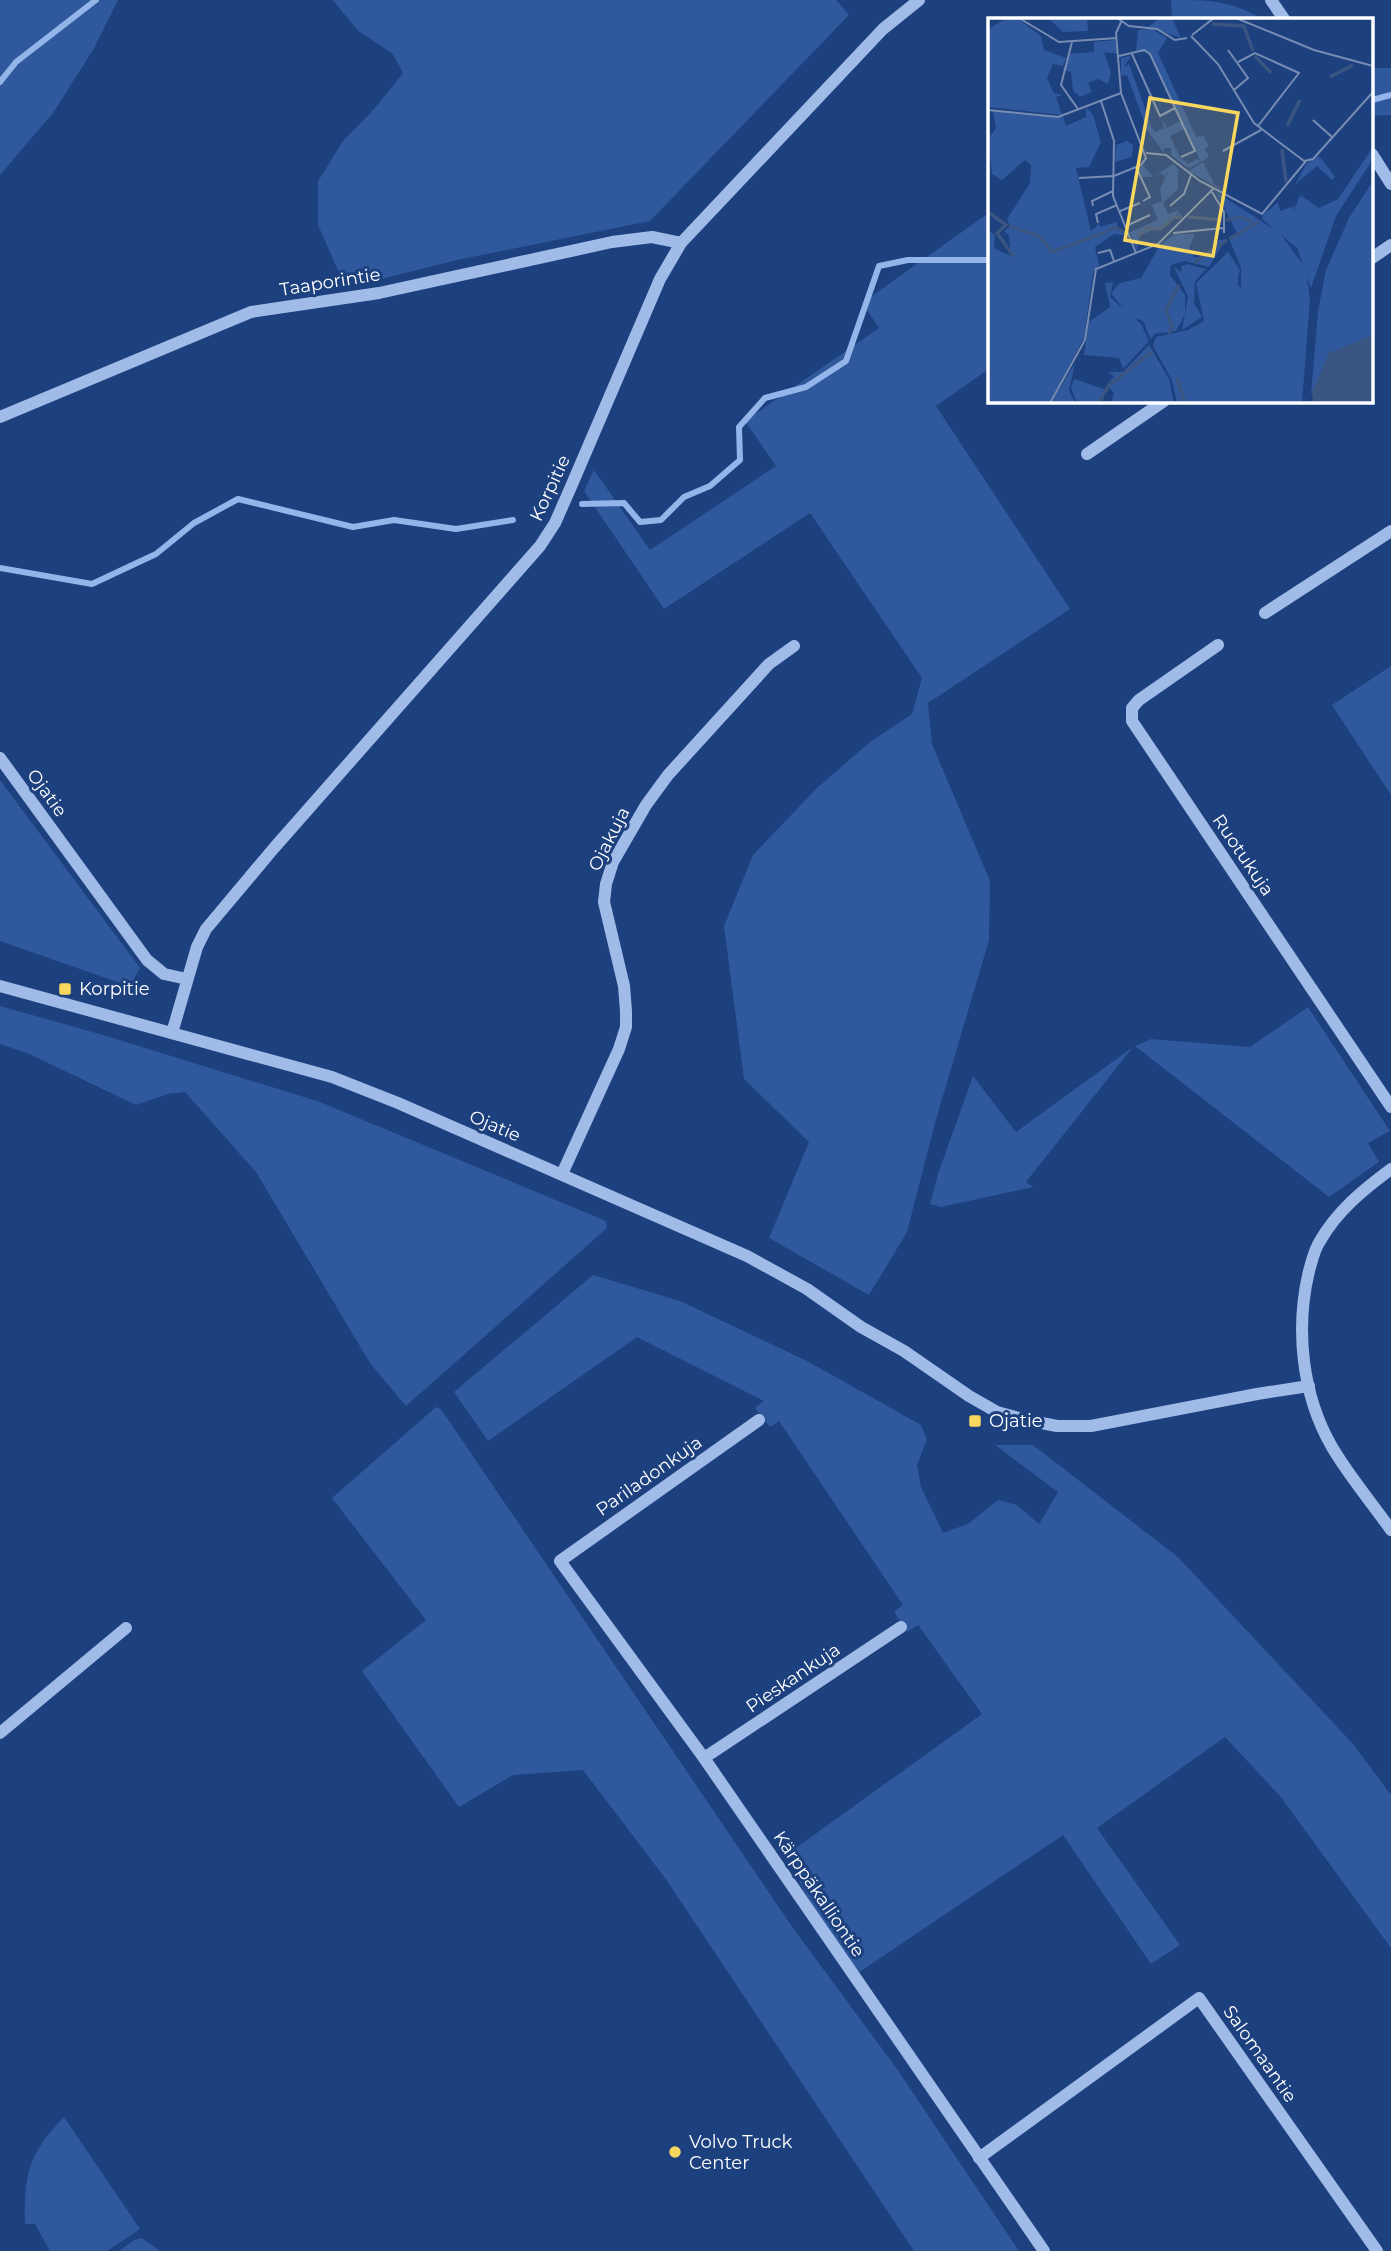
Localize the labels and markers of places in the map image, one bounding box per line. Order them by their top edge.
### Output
place label: Korpitie [79,978,150,1000]
marker: Korpitie [57,981,73,997]
place label: Ojatie [989,1410,1043,1432]
marker: Ojatie [967,1413,983,1429]
place label: Volvo Truck Center [689,2131,793,2174]
marker: Volvo Truck Center [667,2144,683,2160]

